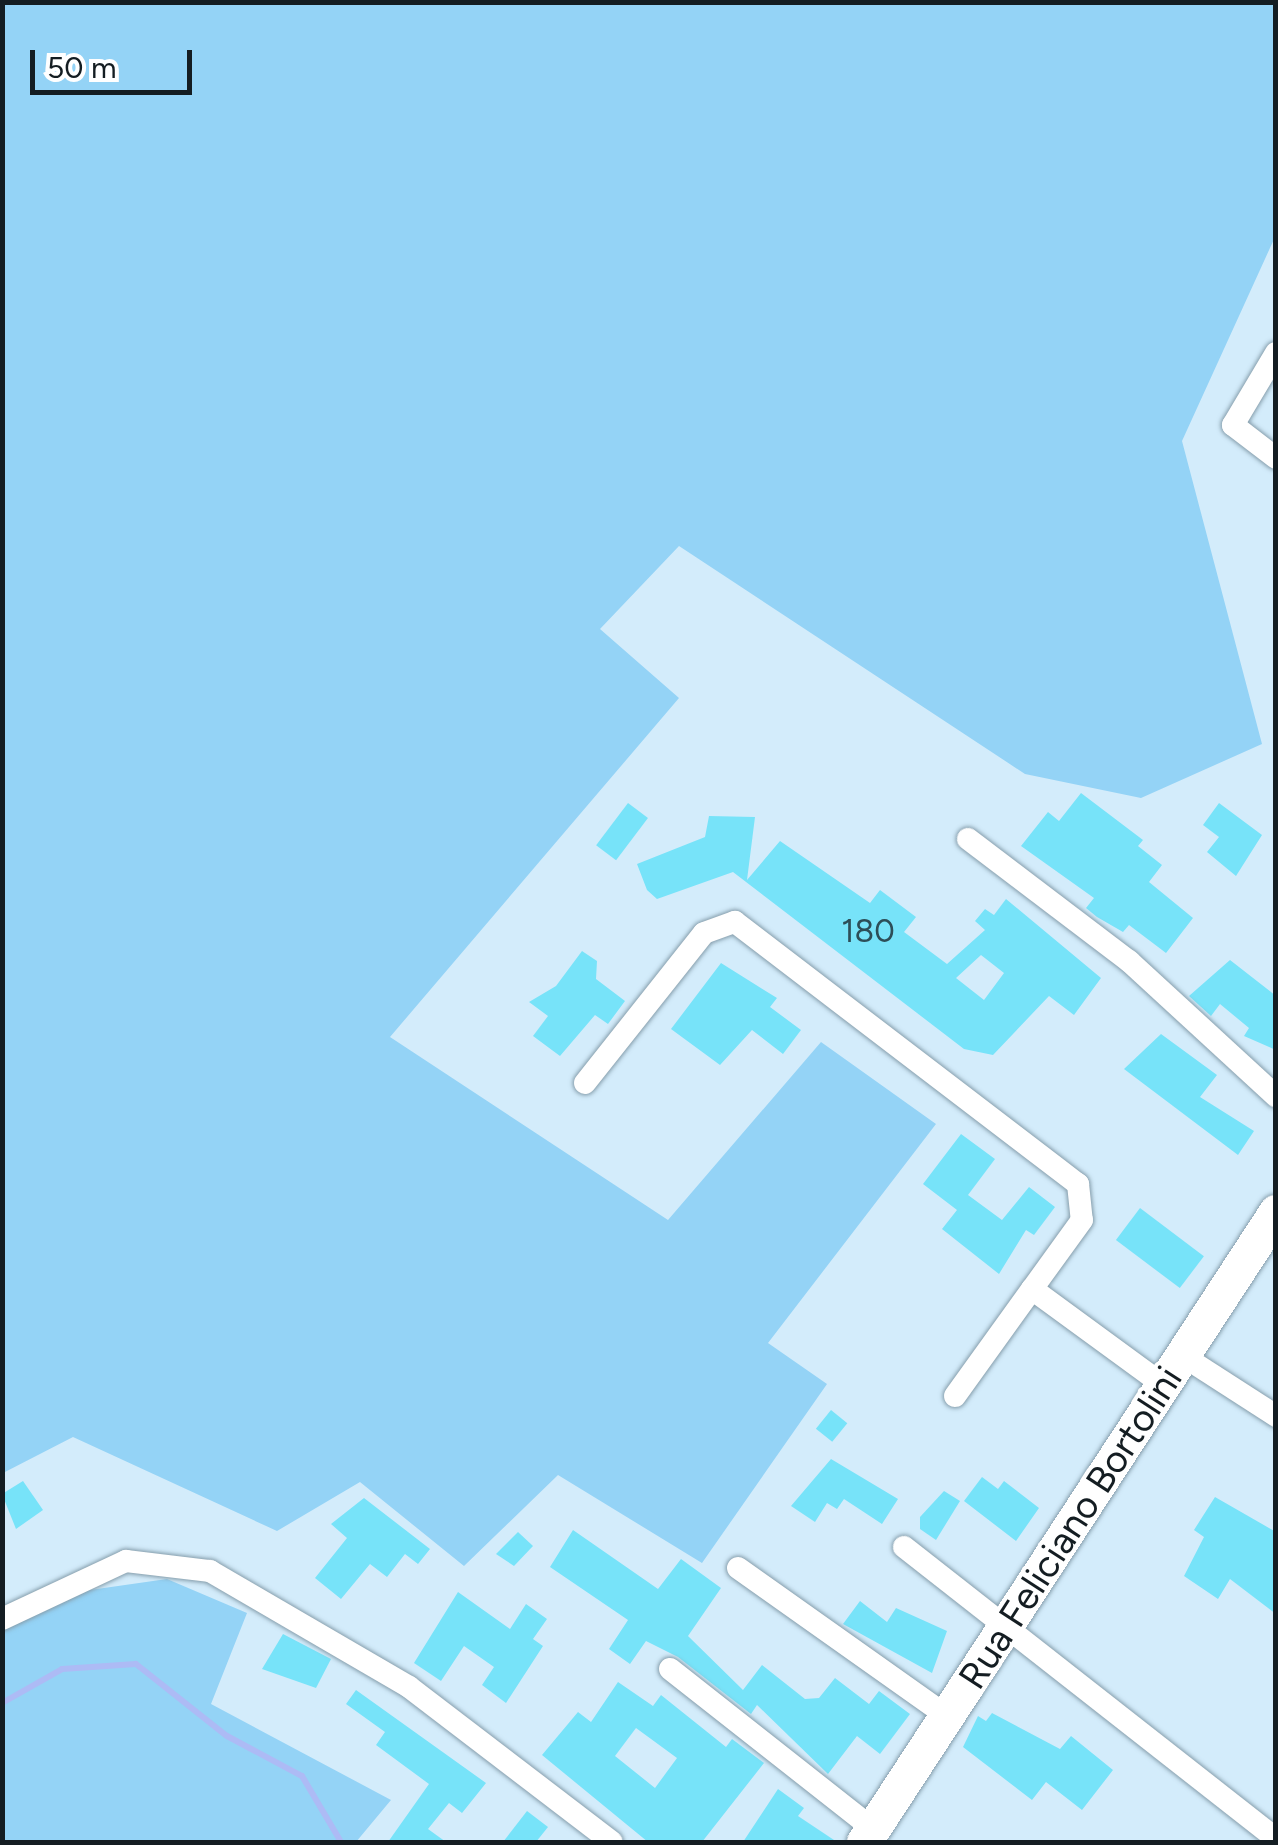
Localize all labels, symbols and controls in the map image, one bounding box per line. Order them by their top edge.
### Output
scale bar [35,30,198,92]
text: 50 m [47,49,116,86]
house number: 180 [841,912,895,950]
street label: Rua Feliciano Bortolini [950,1358,1192,1698]

